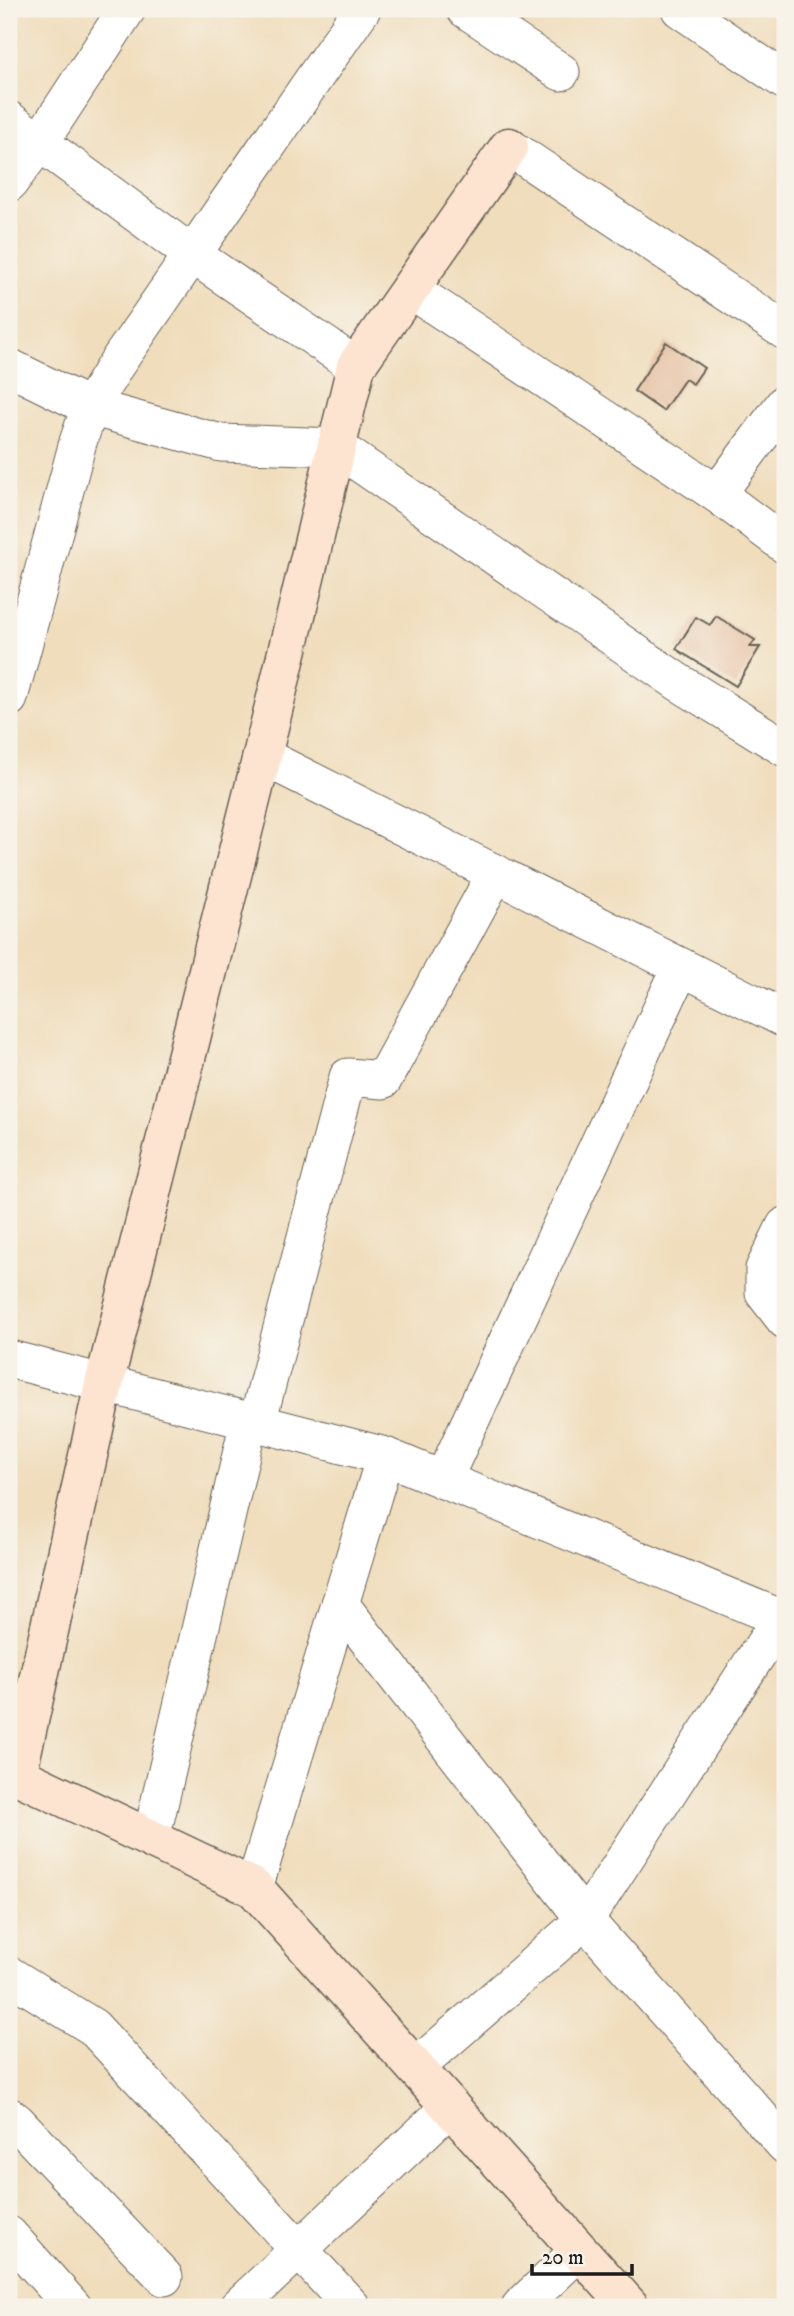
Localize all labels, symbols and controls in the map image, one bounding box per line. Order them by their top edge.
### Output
scale bar [532,2232,631,2276]
text: 20 m [542,2245,584,2271]

